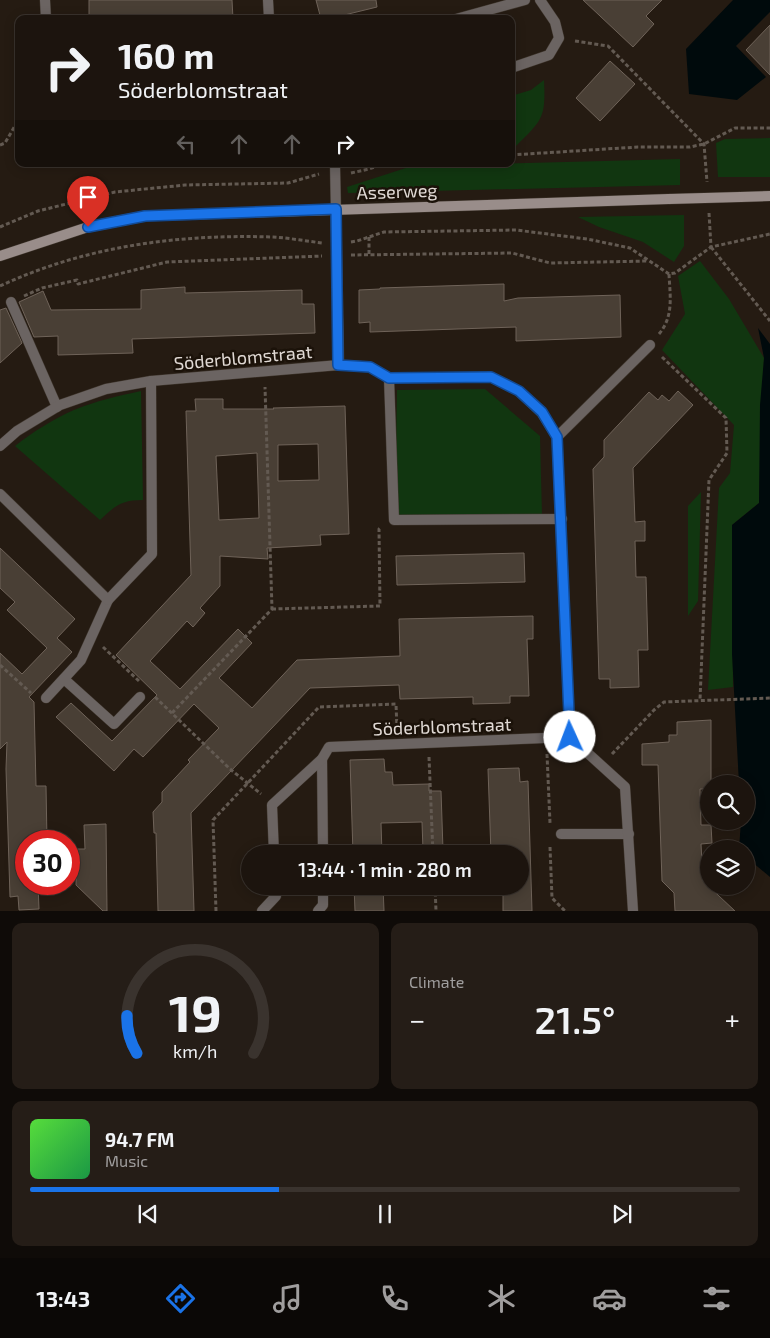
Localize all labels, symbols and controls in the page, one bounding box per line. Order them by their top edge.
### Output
text: 160 m [118,34,214,76]
icon: right [35,35,100,100]
text: Söderblomstraat [118,76,288,102]
icon: left [172,130,200,158]
icon: ahead [225,130,253,158]
icon: ahead [278,130,306,158]
icon: right [331,130,359,158]
pin [67,176,109,227]
street label: Asserweg [356,179,438,203]
icon: arrive [74,183,102,211]
street label: Söderblomstraat [173,340,313,374]
position arrow [543,710,595,762]
street label: Söderblomstraat [372,713,512,739]
map controls [700,775,755,895]
button: search [700,775,755,830]
speed limit sign: 30 [15,830,80,895]
button: layers [700,840,755,895]
text: 13:44 · 1 min · 280 m [298,858,472,881]
text: Climate [409,972,464,991]
text: 19 [169,980,222,1042]
text: 21.5° [535,996,615,1042]
text: − [409,1002,425,1036]
text: + [725,1002,740,1036]
text: km/h [173,1040,218,1062]
text: 94.7 FM [105,1128,174,1151]
text: Music [105,1151,148,1170]
icon: previous [134,1200,162,1228]
icon: pause [371,1200,399,1228]
icon: next [608,1200,636,1228]
icon: directions [163,1281,198,1316]
icon: music [270,1281,305,1316]
icon: phone [377,1281,412,1316]
icon: climate [484,1281,519,1316]
icon: car [592,1281,627,1316]
icon: filters [699,1281,734,1316]
text: 13:43 [36,1285,90,1311]

